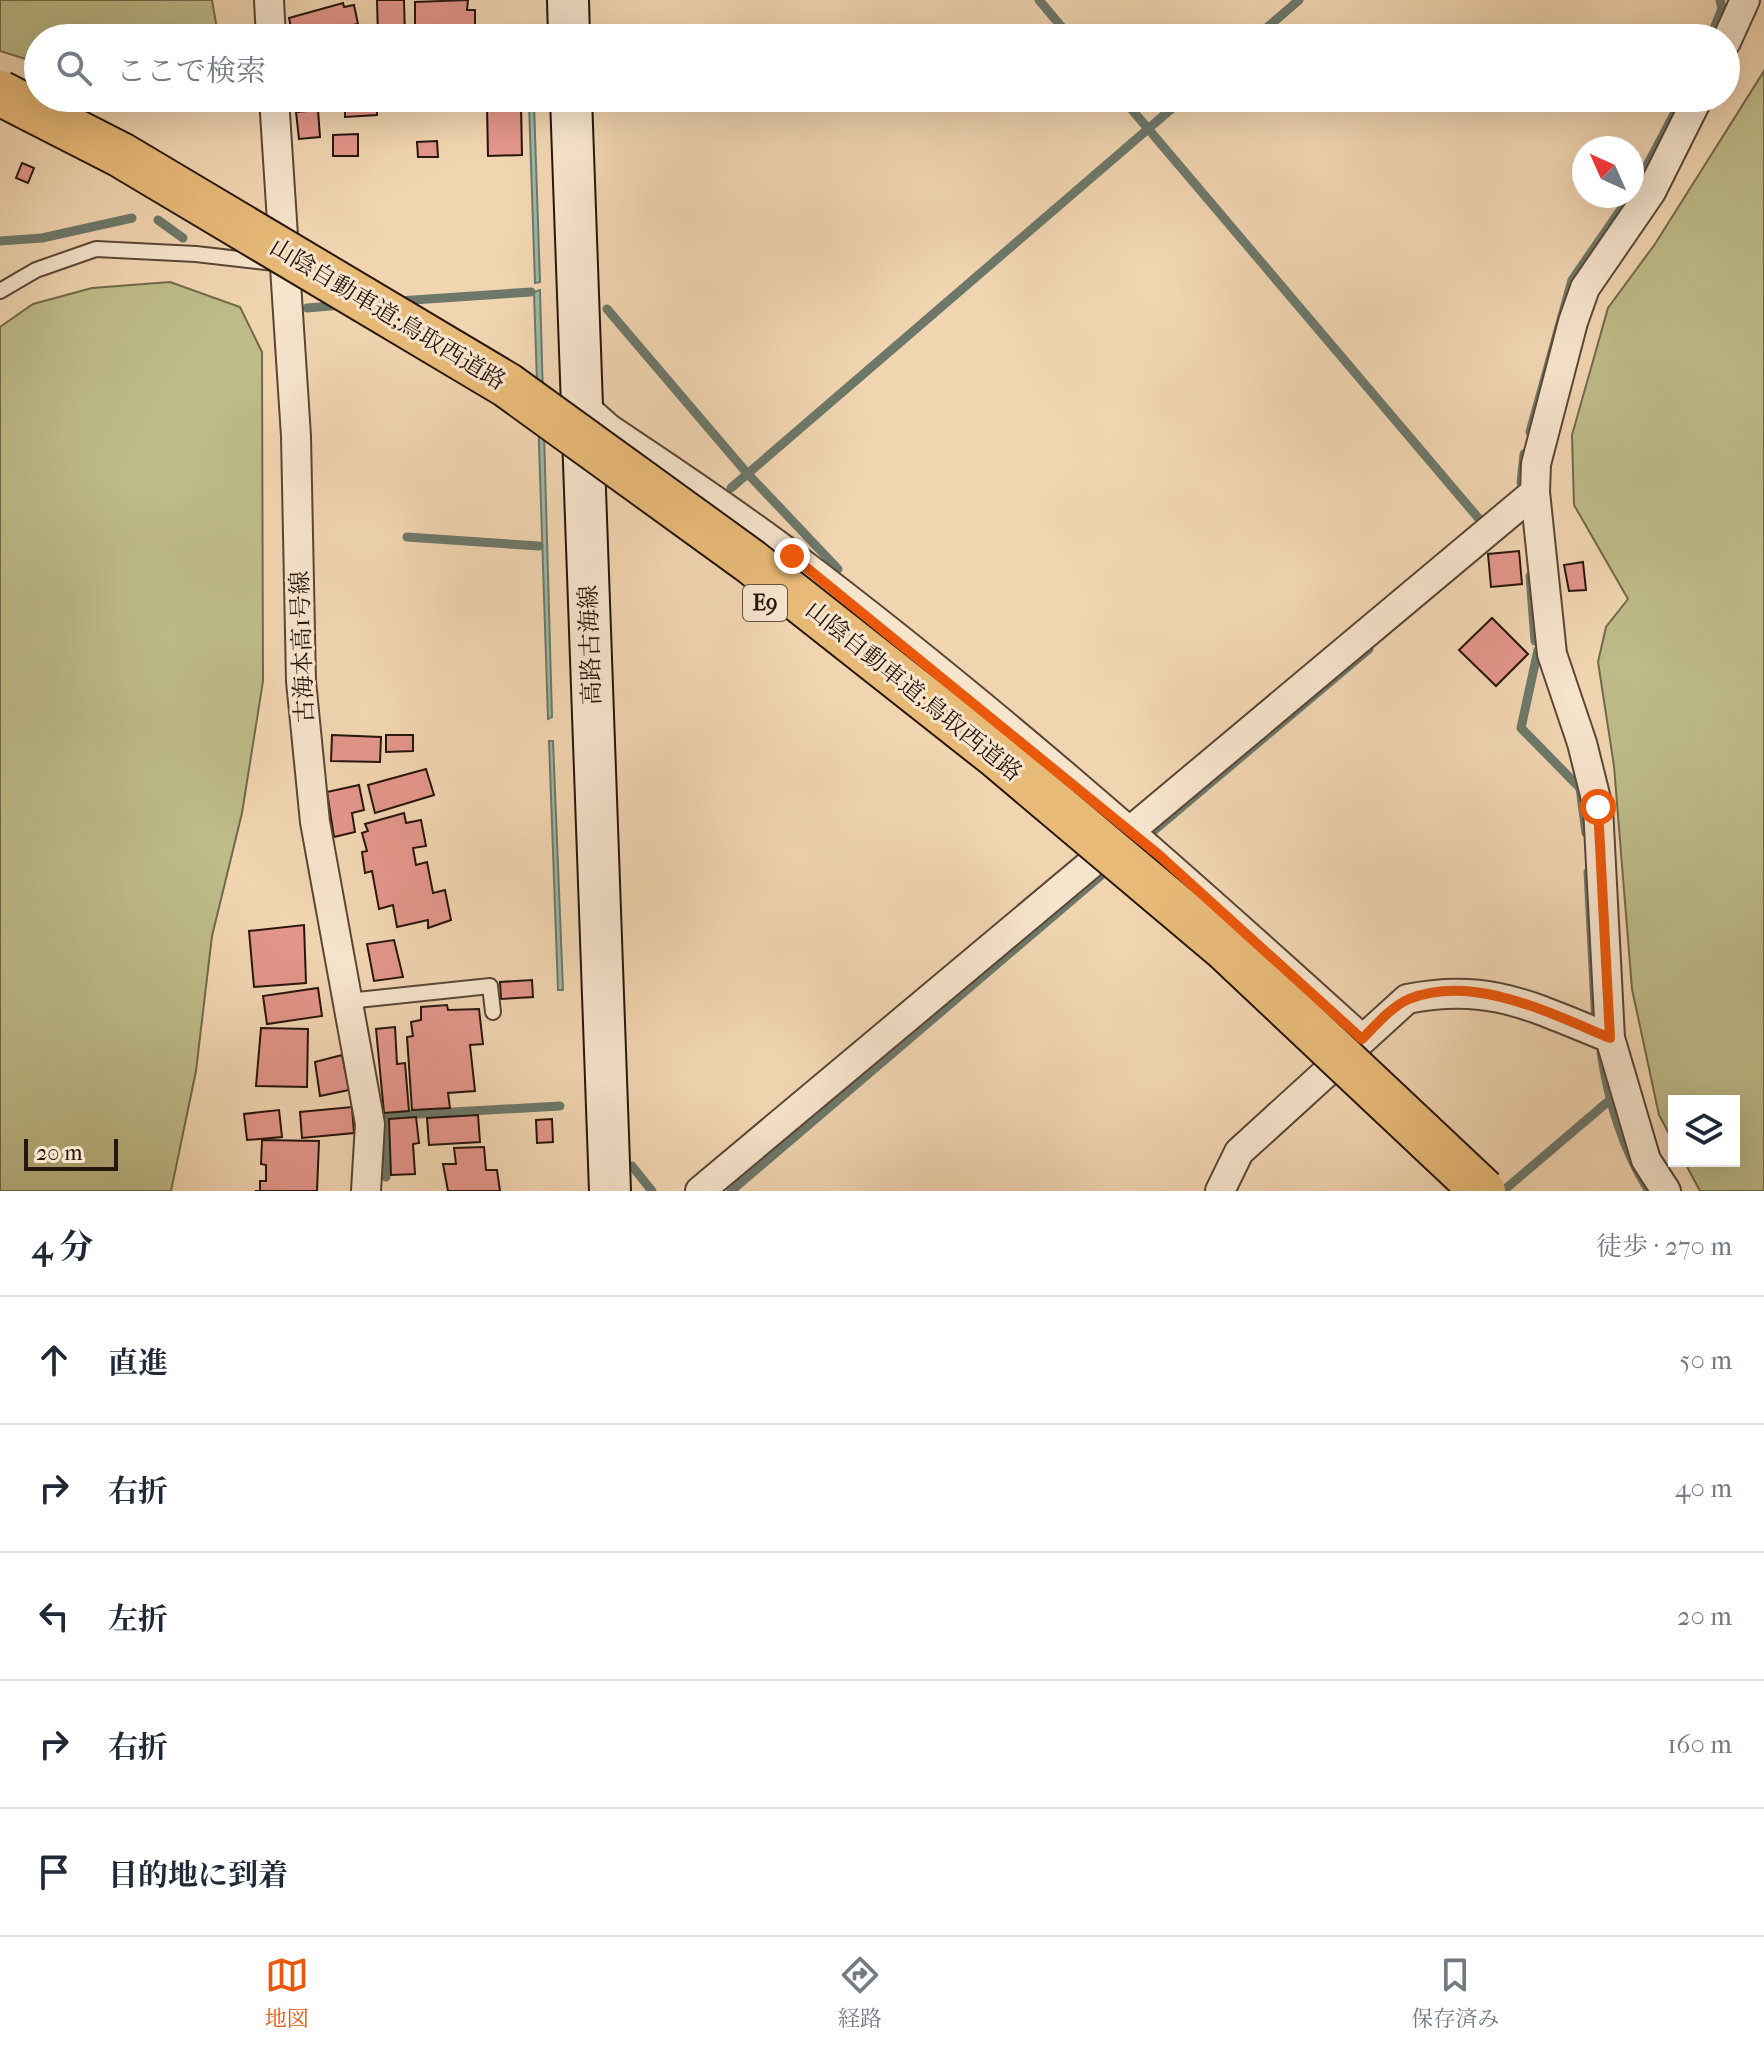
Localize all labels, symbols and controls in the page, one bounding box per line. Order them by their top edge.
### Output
search box [24,24,1740,112]
icon: search [52,46,96,90]
text: ここで検索 [116,54,266,89]
north arrow [1572,136,1644,208]
street label: 山陰自動車道;鳥取西道路 [265,232,511,396]
route end [774,538,810,574]
street label: 古海本高1号線 [285,570,319,724]
street label: 高路古海線 [574,585,606,705]
road number: E9 [743,585,787,621]
street label: 山陰自動車道;鳥取西道路 [800,595,1028,787]
route start [1580,789,1616,825]
map controls [1668,1095,1740,1167]
button: layers [1668,1095,1740,1167]
scale bar [24,1135,118,1171]
text: 20 m [36,1140,82,1166]
text: 4 分 [32,1227,93,1267]
text: 徒歩 · 270 m [1596,1231,1732,1262]
icon: ahead [32,1338,76,1382]
text: 50 m [1679,1345,1732,1376]
text: 直進 [108,1346,168,1381]
icon: right [32,1466,76,1510]
text: 40 m [1675,1473,1732,1504]
text: 右折 [108,1474,168,1509]
icon: left [32,1594,76,1638]
text: 20 m [1677,1601,1732,1632]
text: 左折 [108,1602,168,1637]
icon: right [32,1722,76,1766]
text: 160 m [1667,1729,1732,1760]
text: 右折 [108,1730,168,1765]
icon: arrive [32,1850,76,1894]
text: 目的地に到着 [108,1858,288,1893]
tab: 地図 [265,1953,309,2032]
tab: 経路 [838,1953,882,2032]
tab: 保存済み [1411,1953,1499,2032]

